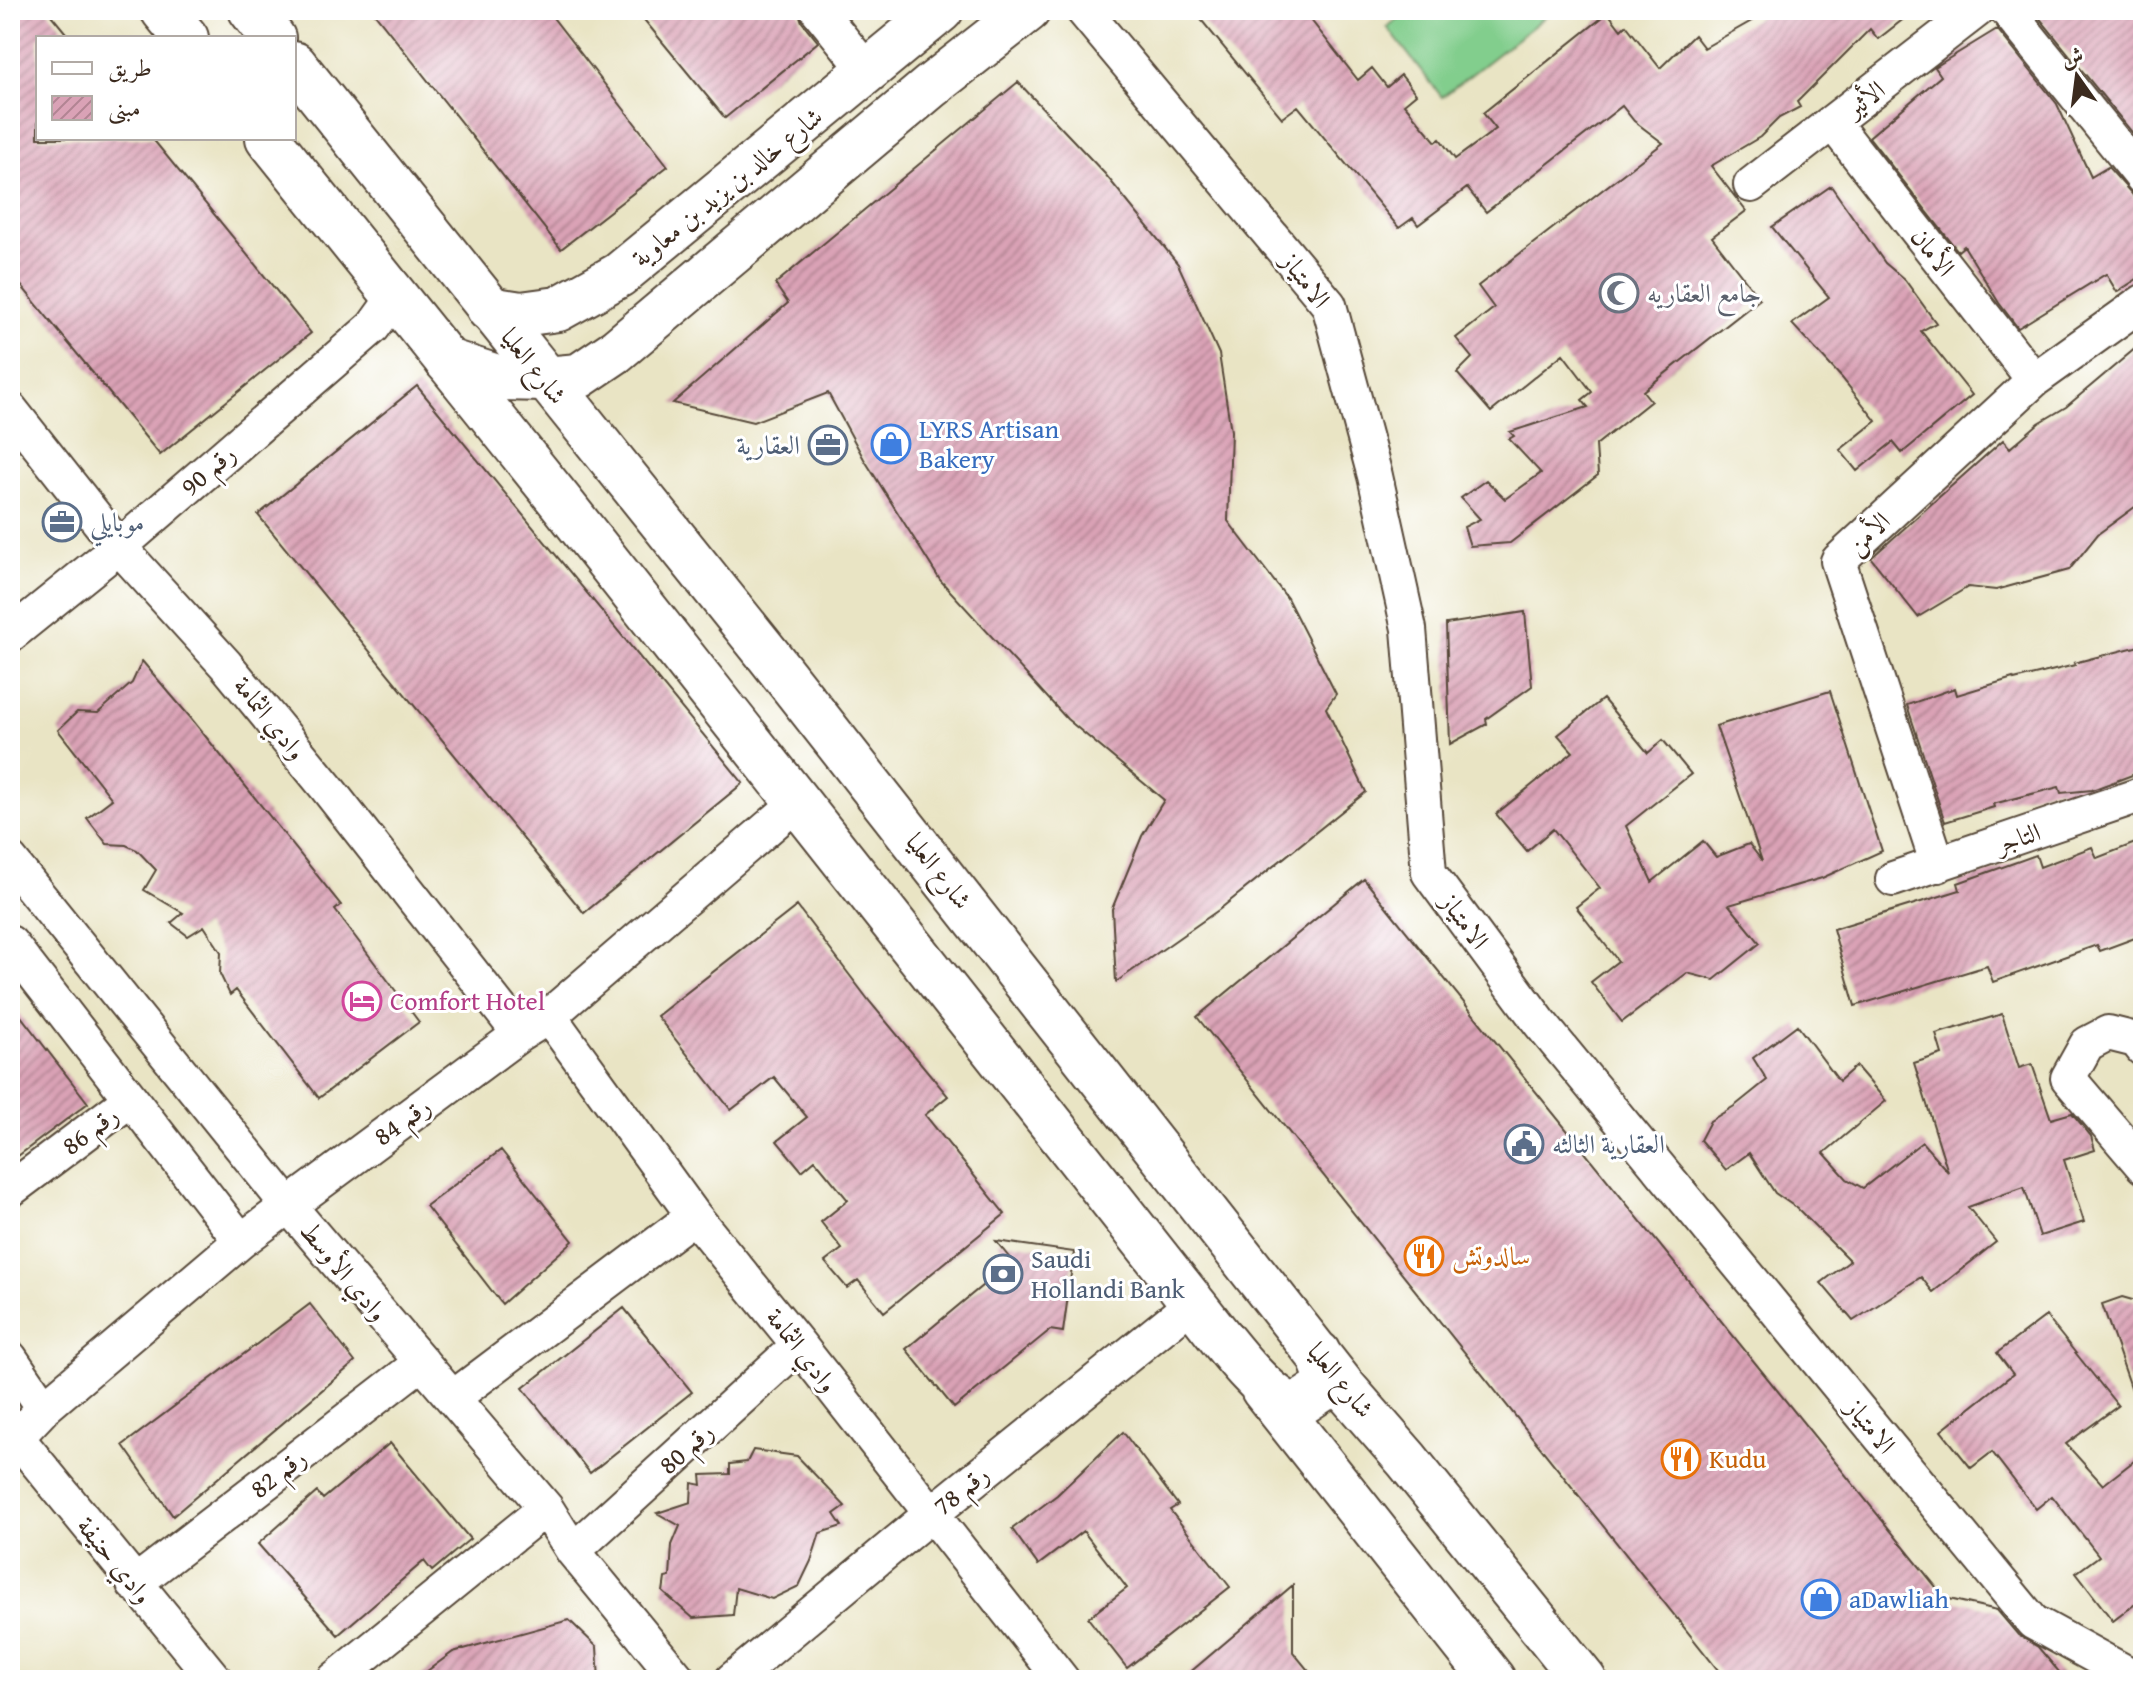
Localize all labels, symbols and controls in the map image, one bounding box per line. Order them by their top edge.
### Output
legend [36,36,296,140]
north arrow [2037,36,2117,116]
text: ش [2058,38,2087,75]
text: طريق [108,50,152,85]
street label: الأثير [1834,70,1893,129]
text: مبنى [108,90,141,125]
street label: شارع خالد بن يزيد بن معاوية [623,97,833,278]
street label: الأمان [1902,219,1965,285]
street label: الامتياز [1271,241,1340,316]
mosque icon: جامع العقاريه [1598,272,1640,314]
place label: جامع العقاريه [1647,273,1761,317]
street label: شارع العليا [490,319,577,414]
place label: LYRS Artisan Bakery [919,409,1059,478]
shop icon: LYRS Artisan Bakery [870,423,912,465]
office icon: العقارية [807,424,849,466]
place label: العقارية [736,425,800,464]
street label: رقم 90 [171,434,248,509]
office icon: موبايلي [41,501,83,543]
place label: موبايلي [90,502,144,547]
street label: الأمن [1837,502,1899,563]
street label: وادي الثمامة [223,667,316,769]
street label: التاجر [1987,812,2046,864]
street label: شارع العليا [895,824,982,919]
street label: الامتياز [1430,882,1499,957]
hotel icon: Comfort Hotel [341,980,383,1022]
place label: Comfort Hotel [390,981,545,1020]
street label: رقم 84 [365,1086,442,1160]
street label: رقم 86 [53,1095,130,1169]
public building icon: العقارية الثالثه [1503,1123,1545,1165]
place label: العقارية الثالثه [1552,1124,1665,1163]
street label: وادي الأوسط [289,1212,398,1331]
restaurant icon: سالدوتش [1403,1235,1445,1277]
place label: سالدوتش [1452,1236,1530,1275]
place label: Saudi Hollandi Bank [1031,1239,1186,1308]
bank icon: Saudi Hollandi Bank [982,1253,1024,1295]
street label: وادي الثمامة [755,1299,848,1402]
street label: شارع العليا [1296,1333,1384,1428]
street label: الامتياز [1835,1387,1906,1462]
street label: رقم 80 [649,1412,726,1487]
street label: رقم 82 [241,1438,318,1512]
restaurant icon: Kudu [1660,1438,1702,1480]
place label: Kudu [1709,1439,1766,1478]
street label: رقم 78 [924,1455,1001,1529]
street label: وادي حنيفة [66,1507,163,1613]
shop icon: aDawliah [1800,1578,1842,1620]
place label: aDawliah [1849,1579,1949,1618]

